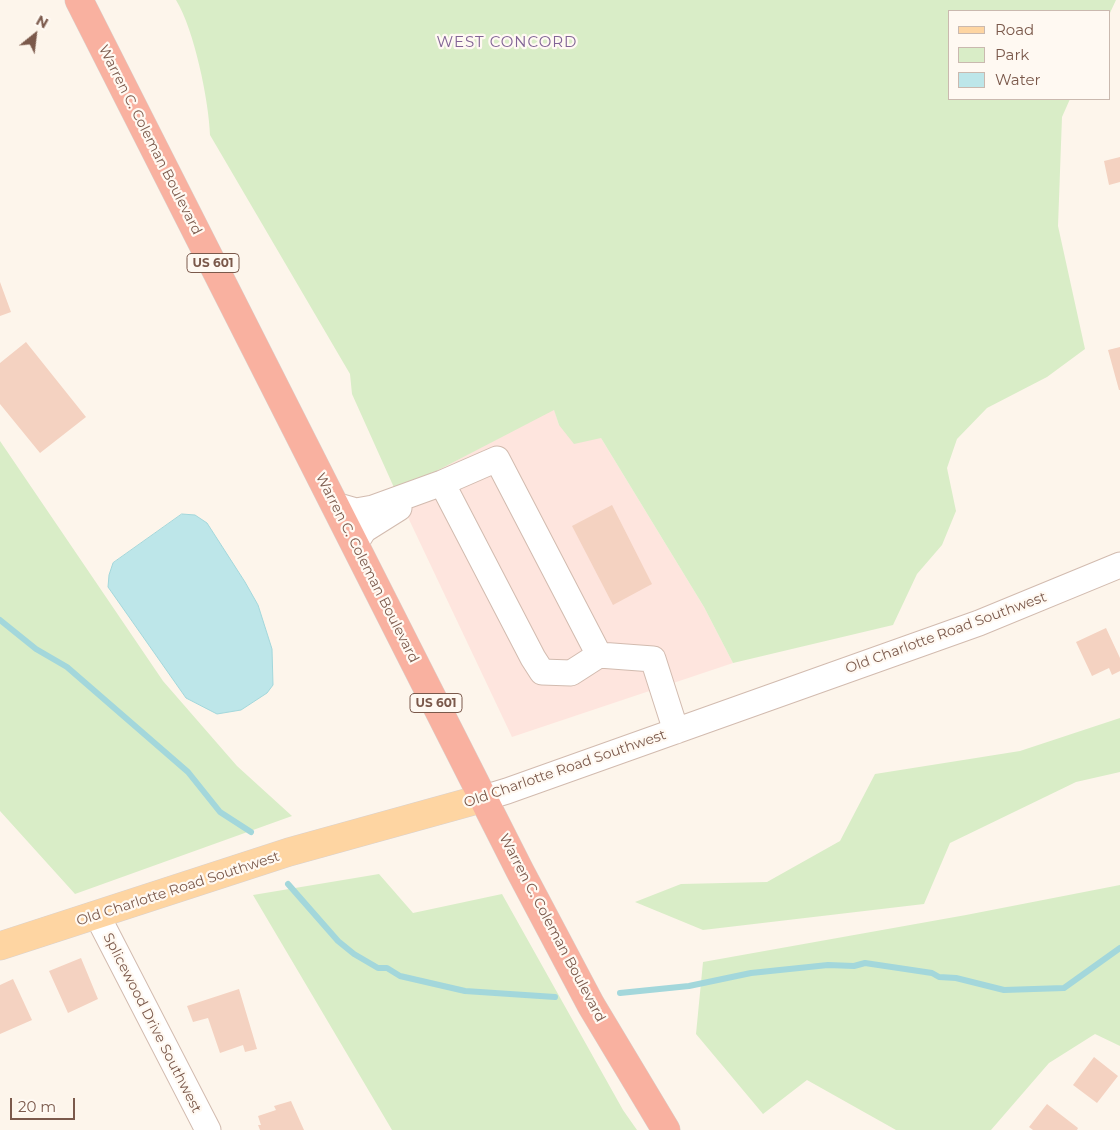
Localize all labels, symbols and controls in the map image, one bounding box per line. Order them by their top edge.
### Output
north arrow [10,10,60,60]
legend [948,10,1110,100]
text: N [33,11,52,32]
text: Road [995,20,1034,39]
district label: WEST CONCORD [435,34,579,52]
street label: Warren C. Coleman Boulevard [95,42,205,238]
text: Park [995,45,1029,64]
text: Water [995,70,1041,89]
road number: US 601 [187,254,239,272]
street label: Warren C. Coleman Boulevard [312,470,422,666]
street label: Old Charlotte Road Southwest [843,589,1049,677]
road number: US 601 [410,694,462,712]
street label: Old Charlotte Road Southwest [462,726,668,812]
street label: Warren C. Coleman Boulevard [495,831,609,1025]
street label: Old Charlotte Road Southwest [74,848,282,930]
street label: Splicewood Drive Southwest [99,930,205,1116]
scale bar [12,1088,78,1120]
text: 20 m [18,1097,56,1116]

